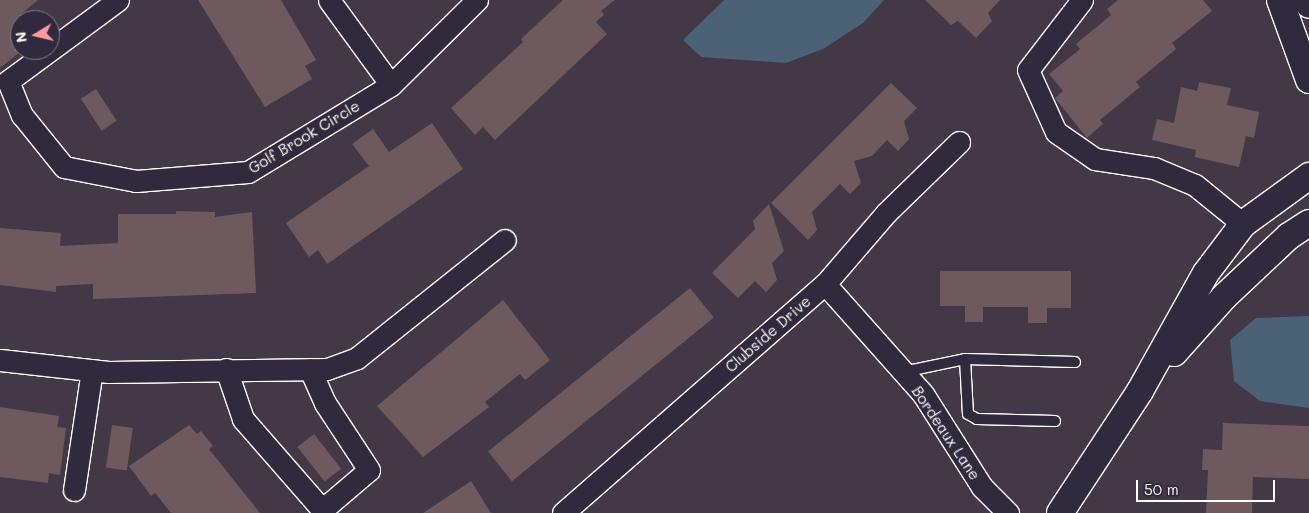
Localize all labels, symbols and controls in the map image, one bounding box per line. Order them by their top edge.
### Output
north arrow [10,10,60,60]
text: N [10,31,31,44]
street label: Golf Brook Circle [245,97,363,177]
street label: Clubside Drive [722,292,814,376]
street label: Bordeaux Lane [908,383,984,483]
scale bar [1139,470,1278,502]
text: 50 m [1144,479,1179,499]

